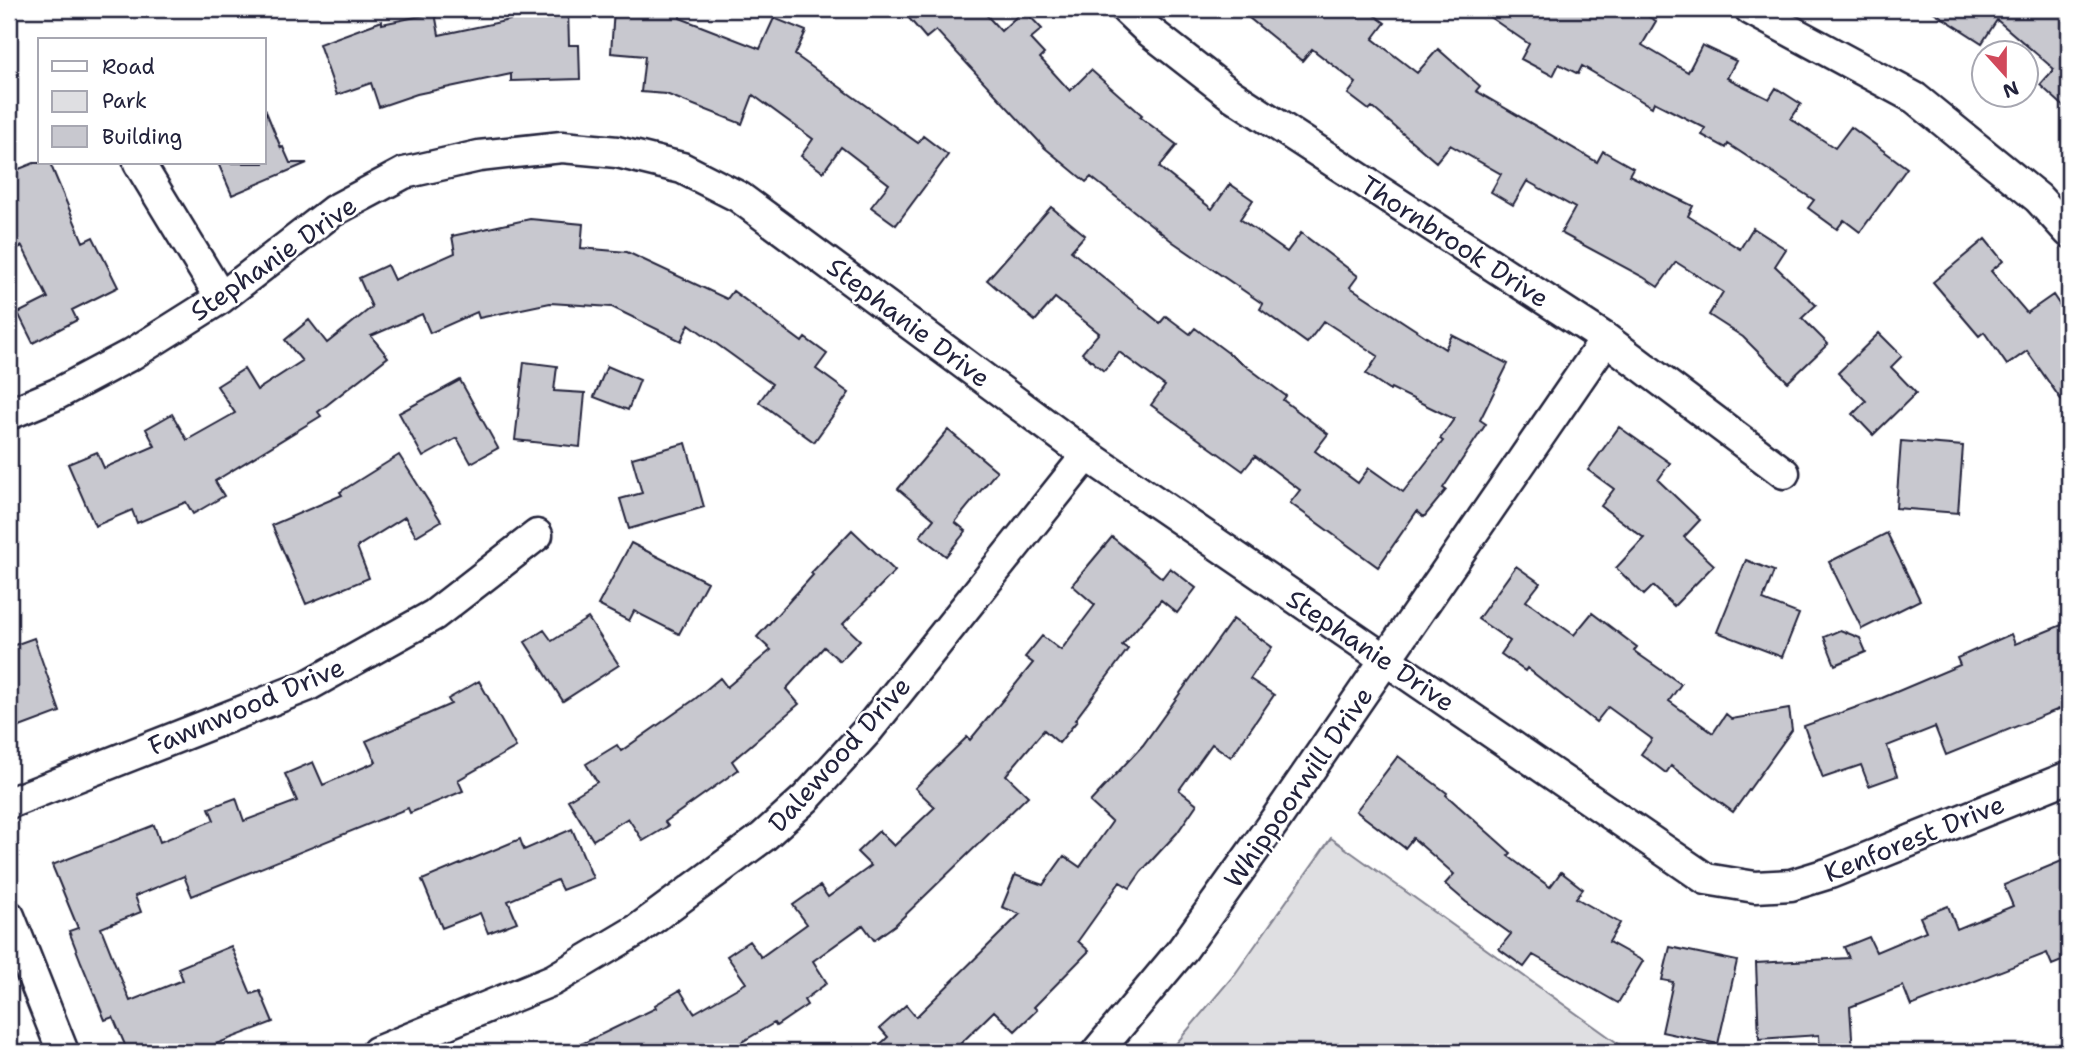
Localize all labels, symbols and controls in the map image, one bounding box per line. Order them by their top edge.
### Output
legend [38,38,266,164]
north arrow [1969,38,2039,108]
text: Road [102,53,155,81]
text: N [1999,75,2022,104]
text: Park [102,87,147,115]
text: Building [102,123,182,151]
street label: Thornbrook Drive [1354,167,1556,315]
street label: Stephanie Drive [183,187,363,329]
street label: Stephanie Drive [820,249,998,395]
street label: Stephanie Drive [1280,581,1462,719]
street label: Fawnwood Drive [143,649,349,763]
street label: Dalewood Drive [760,669,918,839]
street label: Whippoorwill Drive [1215,679,1381,895]
street label: Kenforest Drive [1819,786,2009,890]

